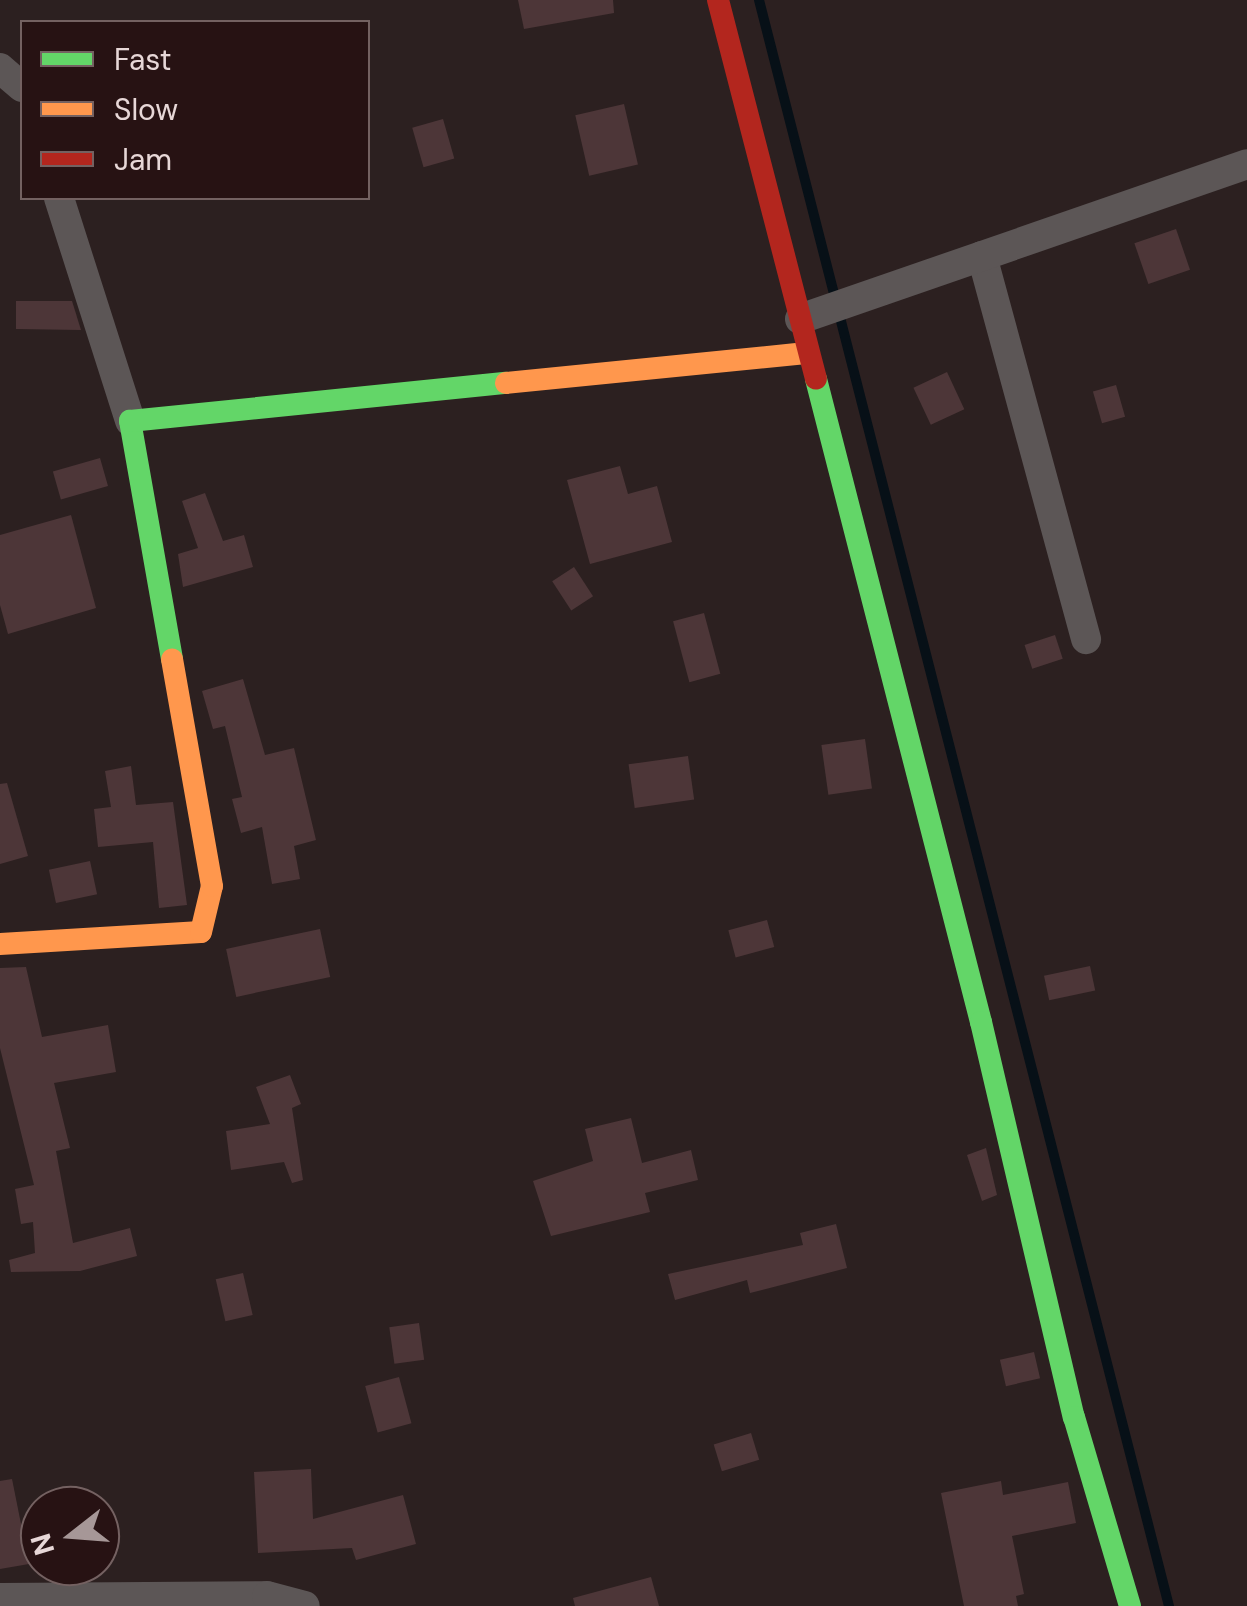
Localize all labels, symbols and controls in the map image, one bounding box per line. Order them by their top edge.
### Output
legend [20,20,370,200]
text: Fast [114,40,172,79]
text: Slow [114,90,178,129]
text: Jam [114,140,172,179]
north arrow [20,1486,120,1586]
text: N [22,1529,63,1560]

